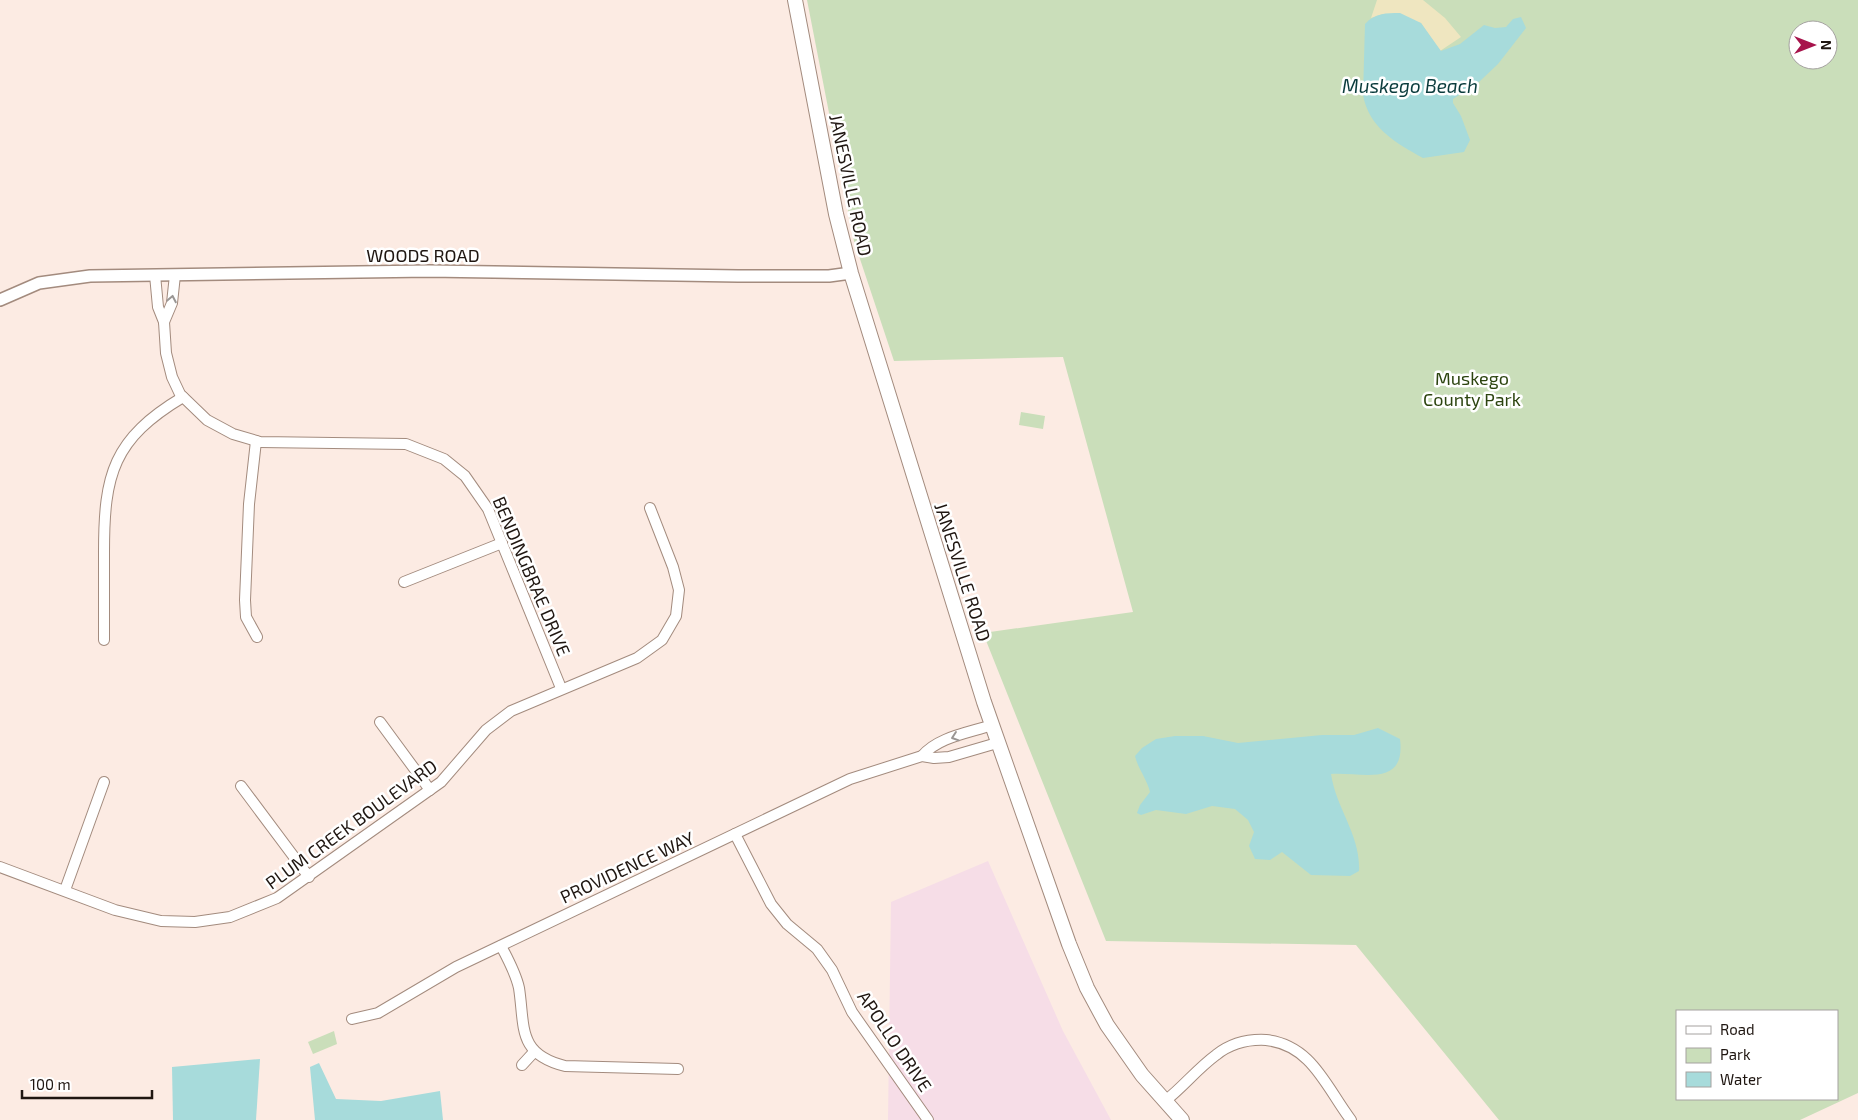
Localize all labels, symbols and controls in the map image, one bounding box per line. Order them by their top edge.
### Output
north arrow [1788,20,1838,70]
text: N [1818,40,1835,50]
water label: Muskego Beach [1342,74,1478,97]
street label: JANESVILLE ROAD [825,112,877,258]
street label: WOODS ROAD [366,244,480,266]
one-way arrow [166,294,176,303]
park label: Muskego County Park [1423,367,1521,410]
street label: BENDINGBRAE DRIVE [488,493,576,659]
street label: JANESVILLE ROAD [930,500,996,644]
one-way arrow [951,731,959,741]
street label: PLUM CREEK BOULEVARD [261,754,441,894]
street label: PROVIDENCE WAY [556,826,698,908]
street label: APOLLO DRIVE [853,986,937,1096]
legend [1676,1010,1838,1100]
text: Road [1720,1020,1755,1038]
text: Park [1720,1045,1751,1063]
scale bar [22,1068,152,1100]
text: Water [1720,1070,1762,1088]
text: 100 m [30,1075,71,1093]

